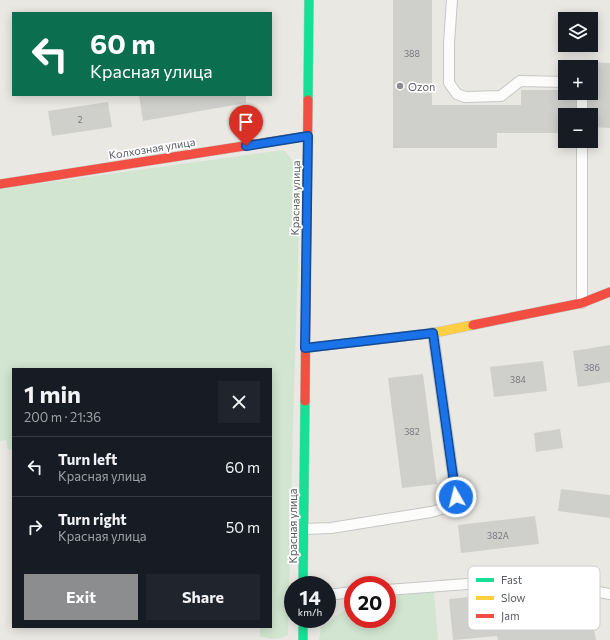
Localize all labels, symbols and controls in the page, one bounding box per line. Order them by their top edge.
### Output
map controls [558,12,598,148]
button: layers [558,12,598,52]
text: 60 m [90,26,156,60]
icon: left [24,28,76,80]
house number: 388 [404,48,420,59]
text: Красная улица [90,60,213,82]
button: + [558,60,598,100]
place label: Ozon [408,80,435,93]
marker: Ozon [395,81,405,91]
pin [229,105,263,146]
button: − [558,108,598,148]
icon: arrive [235,111,257,133]
house number: 2 [78,114,83,125]
street label: Колхозная улица [108,135,196,161]
street label: Красная улица [288,160,302,236]
house number: 386 [584,362,600,373]
house number: 384 [510,374,527,385]
text: 1 min [24,379,81,408]
button: close [218,381,260,423]
text: 200 m · 21:36 [24,409,101,425]
house number: 382 [404,426,420,437]
text: Turn left [58,450,117,468]
icon: left [24,456,46,478]
text: 60 m [225,458,260,476]
text: Красная улица [58,468,147,484]
position arrow [435,476,477,518]
street label: Красная улица [286,489,299,563]
text: Turn right [58,510,127,528]
icon: right [24,516,46,538]
text: 50 m [226,518,260,536]
text: Красная улица [58,528,147,544]
house number: 382А [487,530,509,541]
legend [468,566,600,630]
text: Fast [501,573,523,586]
button: Exit [24,574,138,620]
button: Share [146,574,260,620]
speed limit sign: 20 [344,576,396,628]
text: 14 [299,585,321,609]
text: Slow [501,591,526,604]
text: km/h [298,606,322,618]
text: Jam [501,609,520,623]

